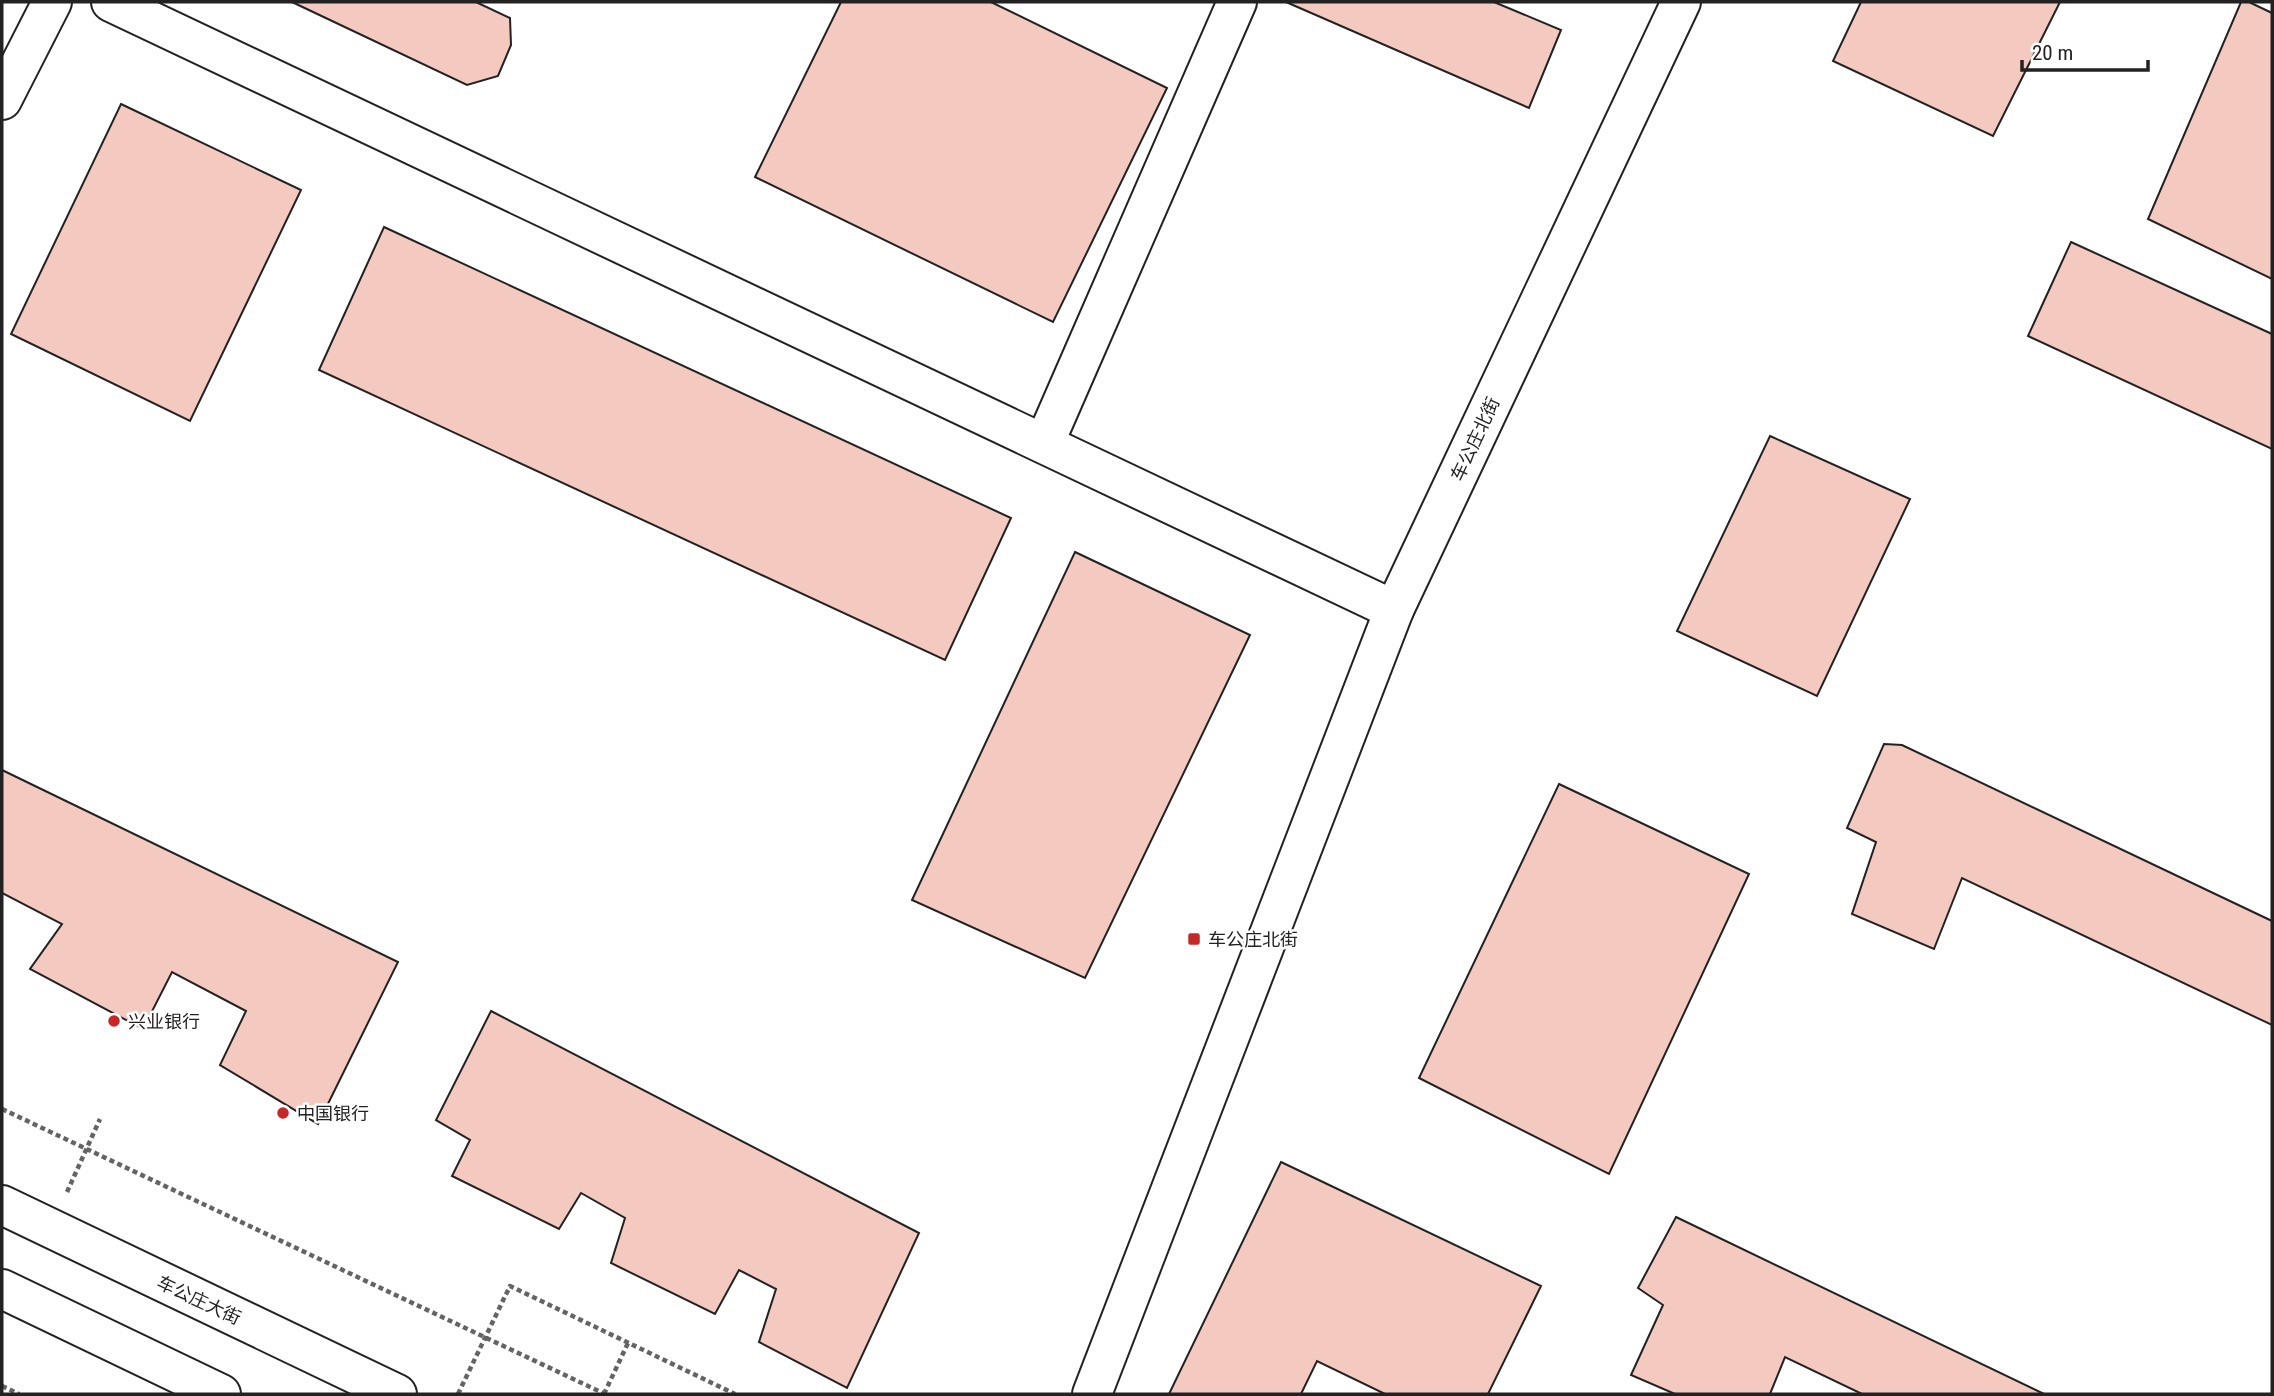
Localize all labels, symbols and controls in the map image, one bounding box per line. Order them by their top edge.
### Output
scale bar [2022,28,2148,72]
text: 20 m [2032,41,2073,65]
street label: 车公庄北街 [1446,394,1504,484]
place label: 车公庄北街 [1208,929,1298,950]
marker: 车公庄北街 [1186,931,1202,947]
place label: 兴业银行 [128,1011,200,1032]
marker: 兴业银行 [106,1013,122,1029]
place label: 中国银行 [297,1103,369,1124]
marker: 中国银行 [275,1105,291,1121]
street label: 车公庄大街 [154,1271,244,1329]

